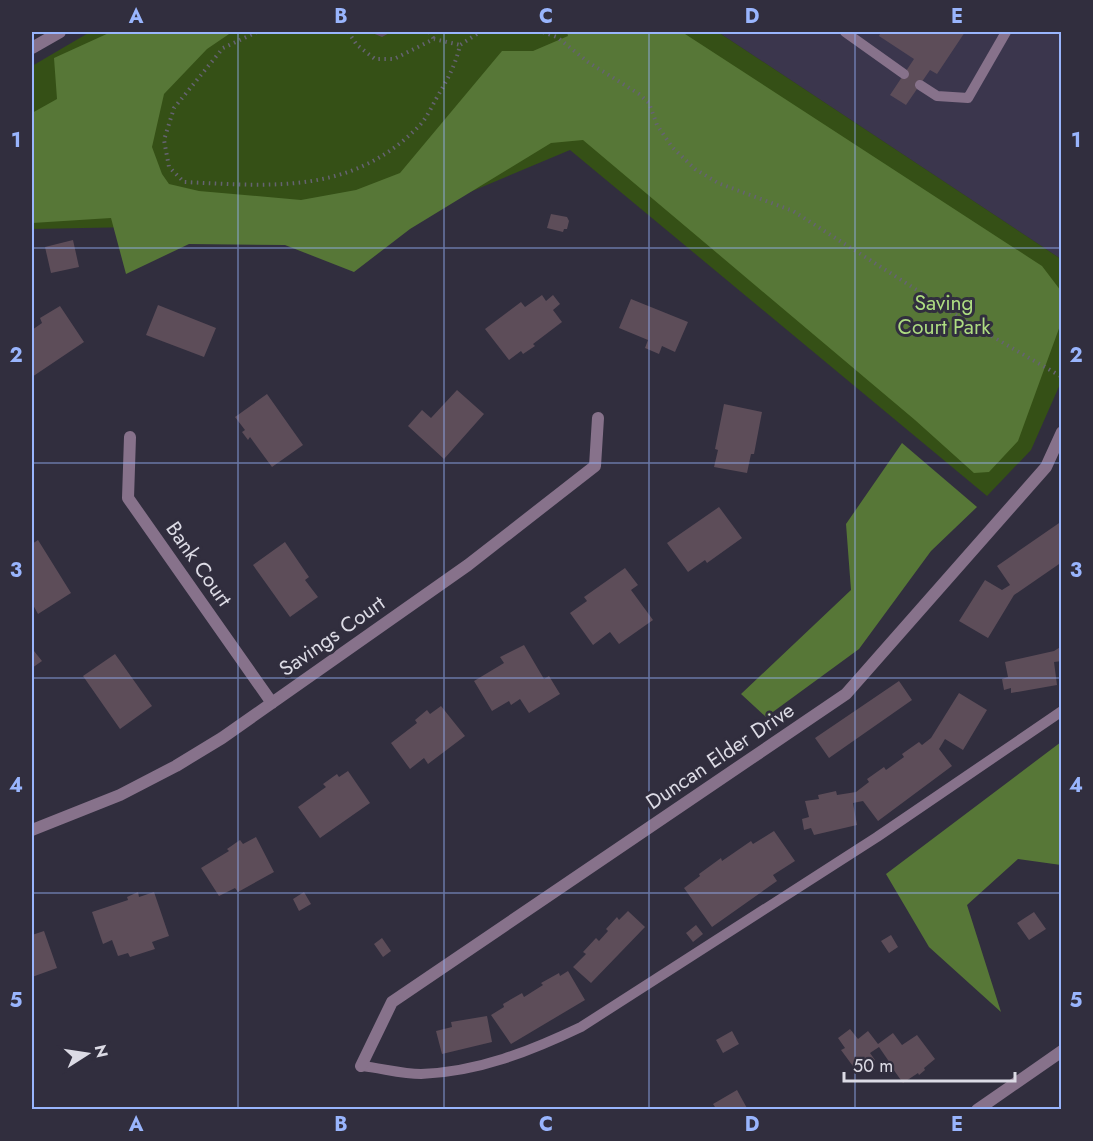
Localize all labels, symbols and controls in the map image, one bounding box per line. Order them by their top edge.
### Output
text: A [128,2,144,31]
text: B [334,2,348,31]
text: C [539,2,553,31]
text: D [745,2,759,31]
text: E [951,2,963,31]
text: 1 [11,126,21,155]
text: 1 [1071,126,1081,155]
park label: Saving Court Park [898,288,991,342]
text: 2 [9,341,23,370]
text: 2 [1069,341,1083,370]
street label: Bank Court [159,515,239,613]
text: 3 [10,556,22,585]
text: 3 [1070,556,1082,585]
street label: Savings Court [273,588,391,684]
street label: Duncan Elder Drive [640,695,800,817]
text: 4 [9,771,23,800]
text: 4 [1069,771,1083,800]
text: 5 [10,986,23,1015]
text: 5 [1070,986,1083,1015]
north arrow [57,1024,117,1084]
text: N [89,1042,114,1060]
scale bar [844,1045,1015,1083]
text: 50 m [853,1053,893,1079]
text: A [128,1110,144,1139]
text: B [334,1110,348,1139]
text: C [539,1110,553,1139]
text: D [745,1110,759,1139]
text: E [951,1110,963,1139]

